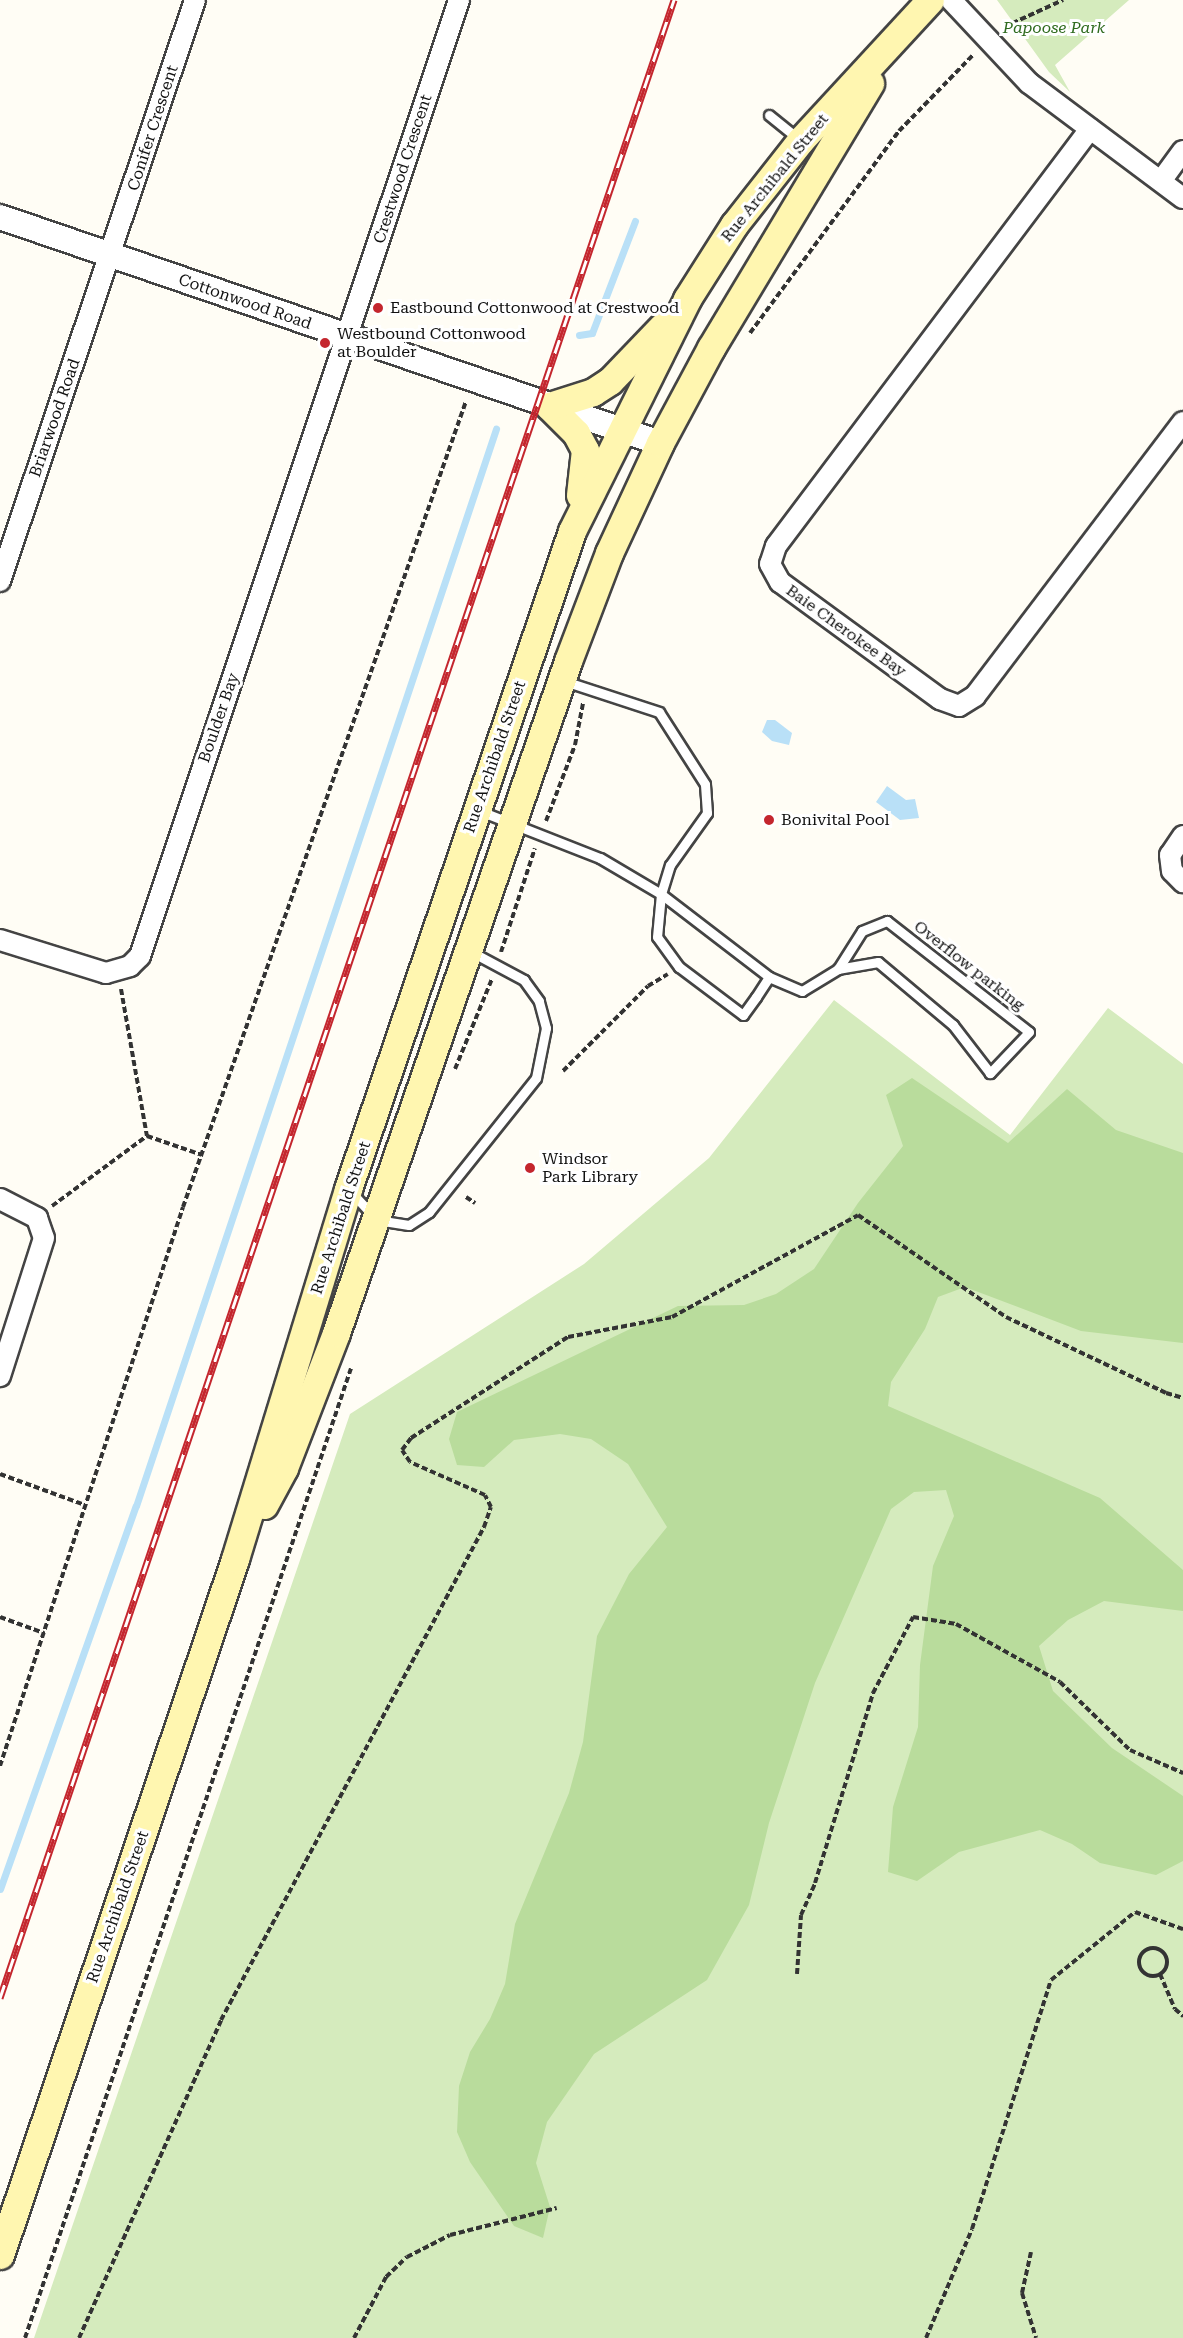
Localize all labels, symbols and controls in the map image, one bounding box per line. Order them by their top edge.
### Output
park label: Papoose Park [1003,18,1105,38]
street label: Conifer Crescent [124,63,182,193]
street label: Crestwood Crescent [370,92,436,246]
street label: Rue Archibald Street [717,110,833,246]
street label: Cottonwood Road [176,270,314,334]
place label: Eastbound Cottonwood at Crestwood [390,298,679,318]
marker: Eastbound Cottonwood at Crestwood [371,301,385,315]
place label: Westbound Cottonwood at Boulder [337,324,526,362]
marker: Westbound Cottonwood at Boulder [318,336,332,350]
street label: Briarwood Road [26,356,84,480]
street label: Baie Cherokee Bay [782,581,910,681]
street label: Boulder Bay [195,671,243,765]
street label: Rue Archibald Street [460,678,530,836]
place label: Bonivital Pool [781,810,889,830]
marker: Bonivital Pool [762,813,776,827]
street label: Overflow parking [910,917,1028,1015]
street label: Rue Archibald Street [307,1139,375,1297]
place label: Windsor Park Library [542,1149,638,1187]
marker: Windsor Park Library [523,1161,537,1175]
street label: Rue Archibald Street [83,1828,153,1986]

